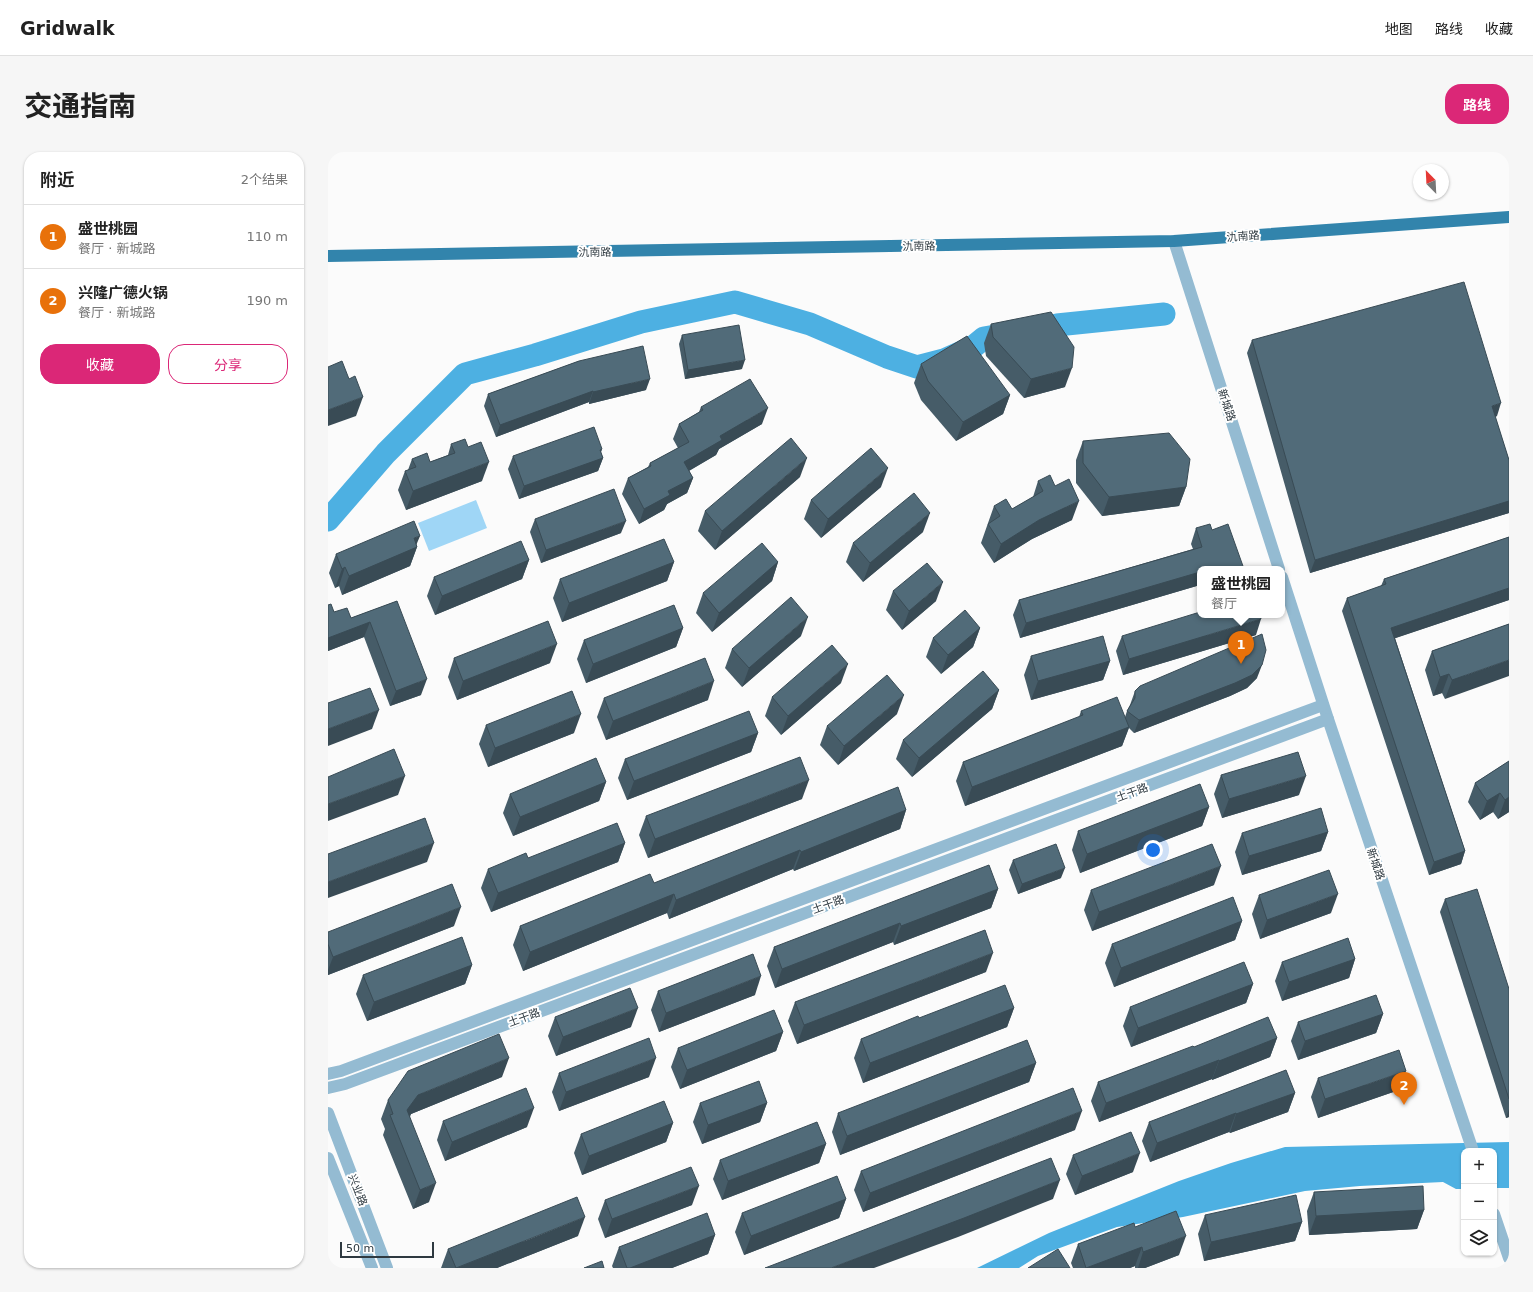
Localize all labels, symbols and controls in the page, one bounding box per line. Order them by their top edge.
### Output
text: Gridwalk [20,17,115,39]
text: 地图 [1385,21,1413,37]
text: 路线 [1435,21,1463,37]
text: 收藏 [1485,21,1513,37]
button: 路线 [1445,84,1509,124]
text: 交通指南 [24,90,136,123]
north arrow [1413,164,1449,200]
text: 附近 [40,170,74,190]
text: 2个结果 [241,172,288,187]
text: 盛世桃园 [78,220,138,238]
text: 1 [48,229,58,244]
text: 110 m [246,229,288,244]
street label: 氿南路 [1226,229,1260,244]
street label: 氿南路 [902,240,936,253]
text: 餐厅 · 新城路 [78,241,155,256]
street label: 氿南路 [578,246,612,259]
text: 兴隆广德火锅 [78,284,168,302]
text: 2 [48,293,58,308]
text: 190 m [246,293,288,308]
text: 餐厅 · 新城路 [78,305,155,320]
button: 收藏 [40,344,160,384]
button: 分享 [168,344,288,384]
street label: 新城路 [1215,387,1238,423]
popup [1197,566,1285,618]
text: 盛世桃园 [1211,575,1271,593]
text: 餐厅 [1211,596,1237,611]
pin: 1 [1228,631,1254,664]
street label: 土干路 [1114,781,1150,804]
your location [1143,840,1163,860]
street label: 新城路 [1364,846,1387,882]
street label: 土干路 [810,893,846,916]
street label: 土干路 [506,1006,542,1029]
pin: 2 [1391,1072,1417,1105]
map controls [1461,1148,1497,1256]
button: + [1461,1148,1497,1184]
street label: 兴业路 [346,1172,370,1208]
button: − [1461,1184,1497,1220]
button: layers [1461,1220,1497,1256]
scale bar [340,1240,434,1259]
text: 50 m [346,1242,374,1255]

